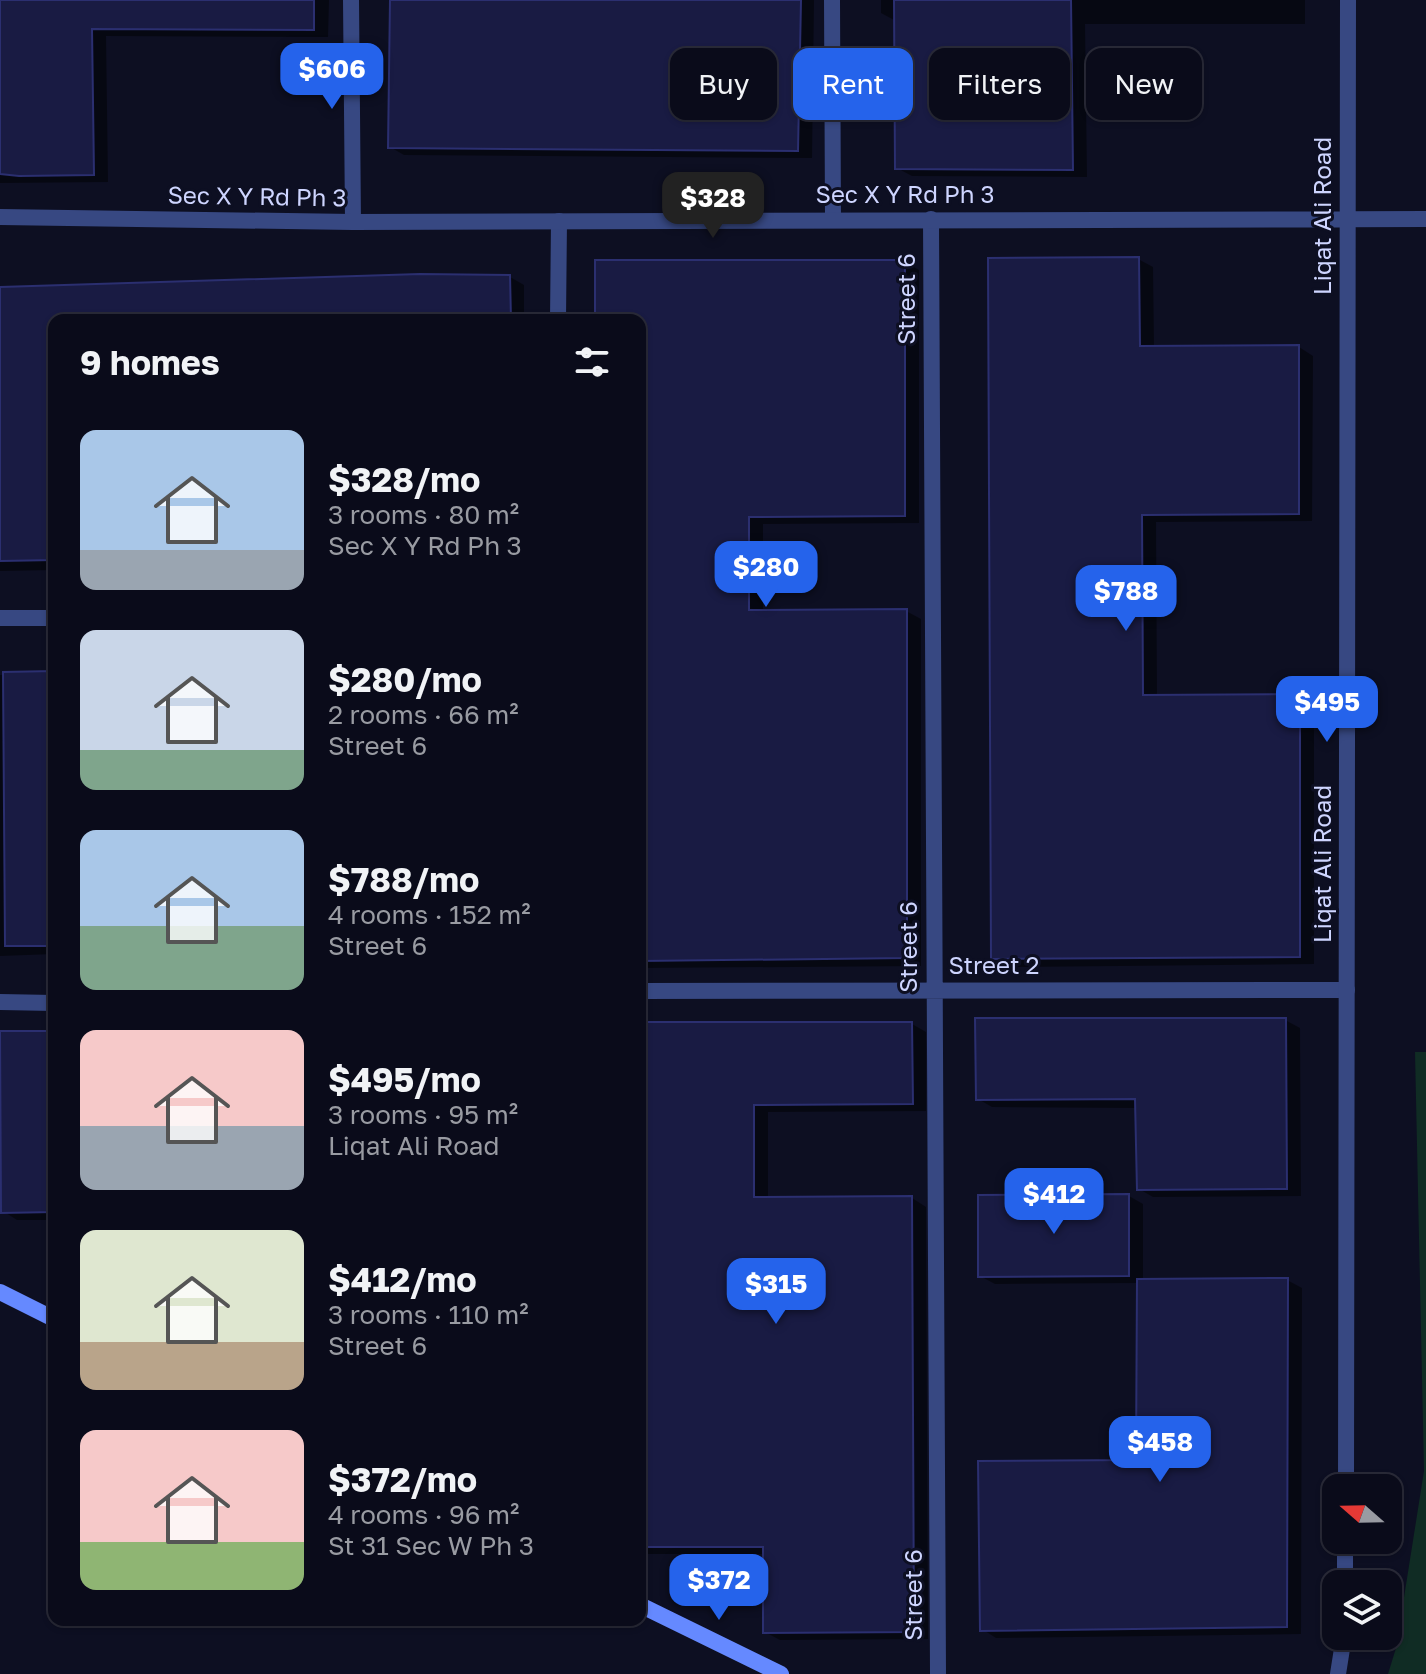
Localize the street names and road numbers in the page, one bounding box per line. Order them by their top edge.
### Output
street label: Liqat Ali Road [1307,137,1336,295]
street label: Sec X Y Rd Ph 3 [167,179,347,212]
street label: Sec X Y Rd Ph 3 [816,179,994,208]
street label: Street 6 [891,253,920,345]
street label: Liqat Ali Road [1307,785,1336,943]
street label: Street 6 [893,901,922,993]
street label: Street 2 [949,950,1039,979]
street label: Street 6 [898,1549,927,1641]

